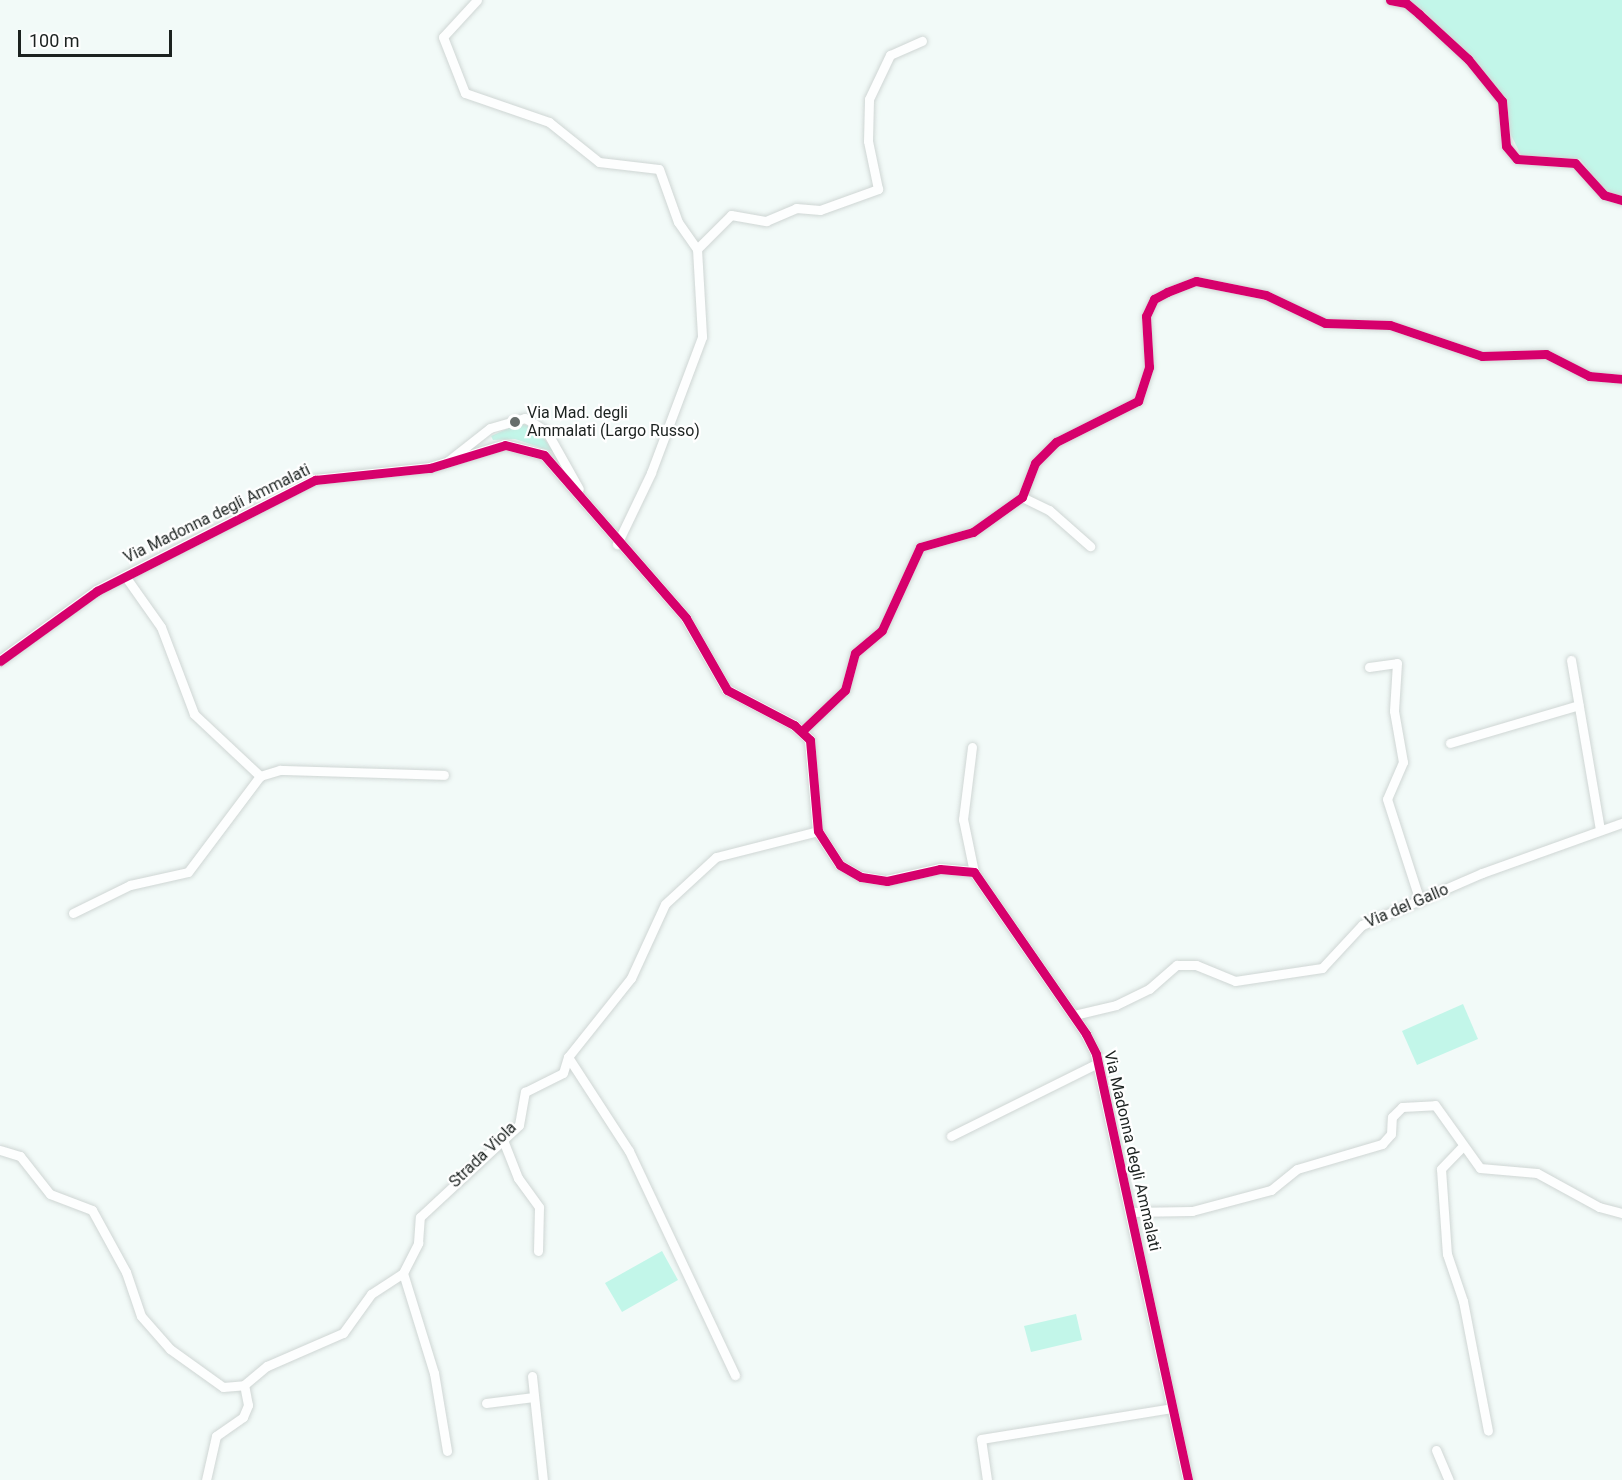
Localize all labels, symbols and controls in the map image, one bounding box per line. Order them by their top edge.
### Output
scale bar [21,18,176,56]
text: 100 m [29,30,80,51]
place label: Via Mad. degli Ammalati (Largo Russo) [527,403,700,441]
marker: Via Mad. degli Ammalati (Largo Russo) [508,415,522,429]
street label: Via Madonna degli Ammalati [121,460,313,568]
street label: Via del Gallo [1362,880,1452,932]
street label: Via Madonna degli Ammalati [1100,1049,1164,1253]
street label: Strada Viola [445,1118,521,1192]

